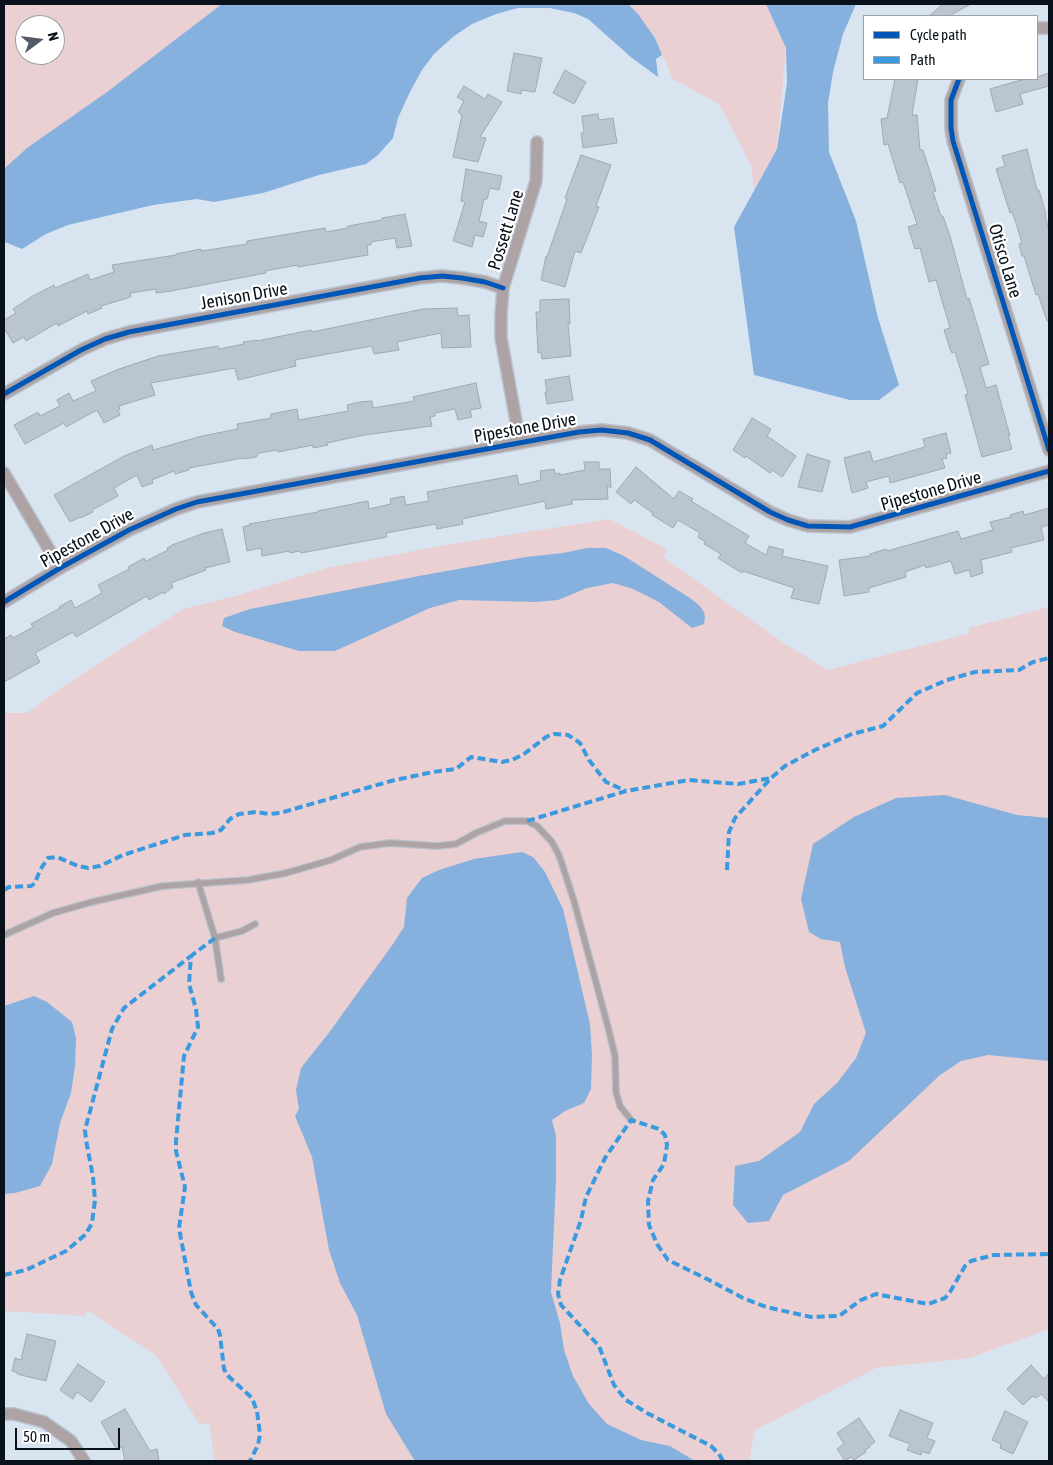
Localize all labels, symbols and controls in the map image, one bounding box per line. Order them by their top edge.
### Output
north arrow [15,15,65,65]
legend [863,15,1038,80]
text: Cycle path [910,26,967,43]
text: N [45,30,62,42]
text: Path [910,51,936,68]
street label: Possett Lane [484,187,528,273]
street label: Otisco Lane [984,221,1026,301]
street label: Jenison Drive [199,278,289,314]
street label: Pipestone Drive [472,408,578,448]
street label: Pipestone Drive [878,466,984,516]
street label: Pipestone Drive [37,503,137,573]
scale bar [18,1418,122,1450]
text: 50 m [23,1428,50,1445]

